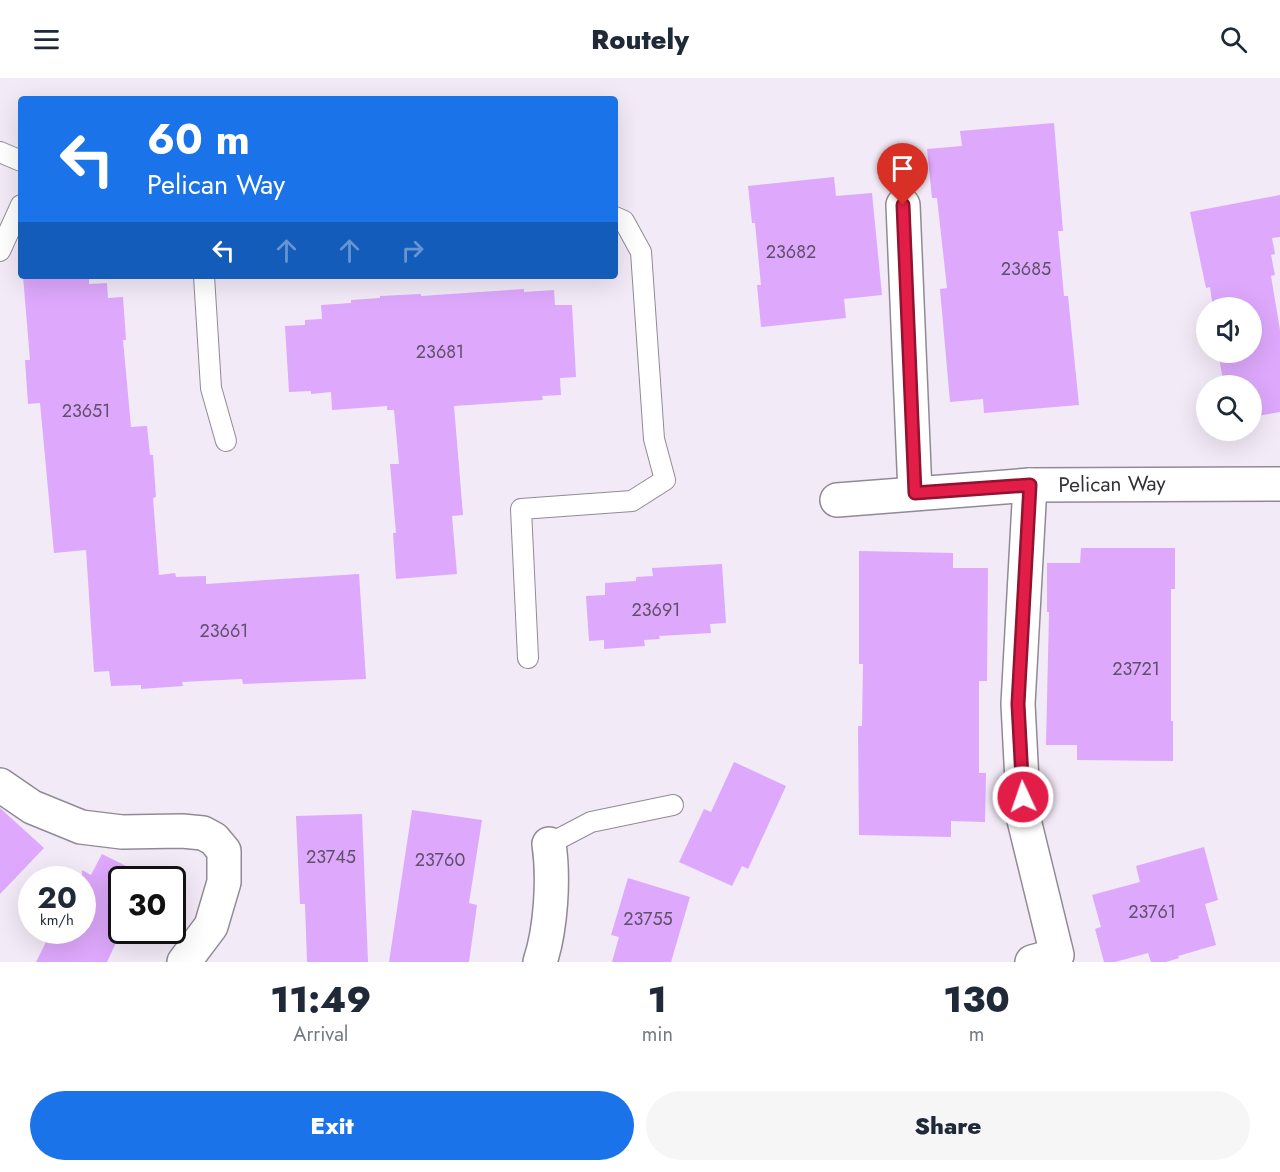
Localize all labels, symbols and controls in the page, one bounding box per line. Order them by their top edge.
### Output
text: Routely [591,20,689,59]
icon: menu [30,23,63,56]
icon: search [1217,23,1250,56]
text: 60 m [147,109,250,170]
icon: left [48,120,126,198]
pin [877,143,928,205]
icon: arrive [886,152,919,185]
text: Pelican Way [147,165,285,204]
icon: left [207,234,240,267]
icon: ahead [270,234,303,267]
icon: ahead [333,234,366,267]
icon: right [396,234,429,267]
house number: 23682 [766,239,816,265]
house number: 23685 [1001,256,1051,282]
map controls [1196,297,1262,441]
button: sound [1196,297,1262,363]
house number: 23681 [416,339,464,365]
button: search [1196,375,1262,441]
house number: 23651 [62,398,110,424]
street label: Pelican Way [1058,468,1167,500]
house number: 23691 [632,597,680,623]
house number: 23661 [200,618,248,644]
house number: 23721 [1112,656,1160,682]
position arrow [991,765,1055,829]
house number: 23745 [306,844,356,870]
house number: 23760 [415,847,465,873]
speed limit sign: 30 [108,866,186,944]
text: 20 [37,876,77,919]
house number: 23761 [1128,899,1176,925]
house number: 23755 [623,906,673,932]
text: km/h [40,909,74,931]
text: 11:49 [270,973,371,1025]
text: 1 [648,973,667,1025]
text: 130 [943,973,1010,1025]
text: Arrival [293,1020,348,1049]
text: min [642,1020,673,1049]
text: m [969,1020,984,1049]
button: Exit [30,1091,634,1160]
button: Share [646,1091,1250,1160]

